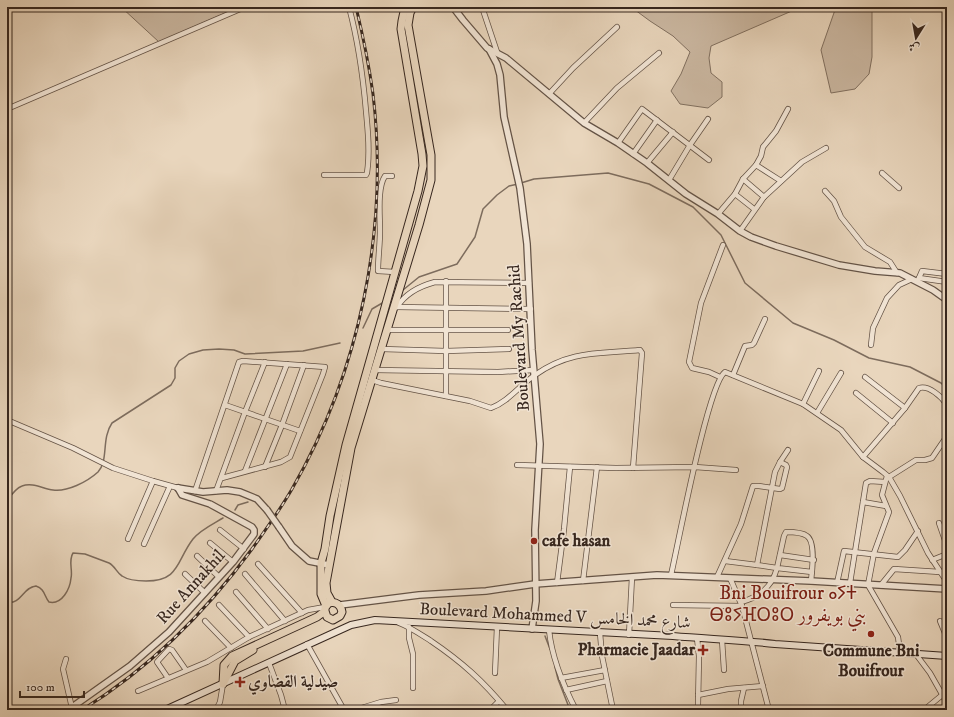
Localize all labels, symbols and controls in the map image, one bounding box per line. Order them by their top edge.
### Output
north arrow [896,18,936,58]
text: ش [908,39,921,55]
street label: Boulevard My Rachid [503,263,535,412]
place label: cafe hasan [542,530,611,552]
marker: cafe hasan [529,536,539,546]
street label: Rue Annakhil [152,545,230,629]
district label: Bni Bouifrour ⴰⵢⵜ ⴱⵓⵢⴼⵔⵓⵔ بني بويفرور [709,582,867,632]
street label: Boulevard Mohammed V شارع محمد الخامس [419,598,691,636]
marker: Commune Bni Bouifrour [866,629,876,639]
place label: Pharmacie Jaadar [577,639,696,661]
place label: Commune Bni Bouifrour [823,640,920,682]
marker: Pharmacie Jaadar [698,645,708,655]
place label: صيدلية القضاوي [248,671,338,695]
scale bar [20,673,84,699]
marker: صيدلية القضاوي [235,677,245,687]
text: 100 m [26,680,55,695]

